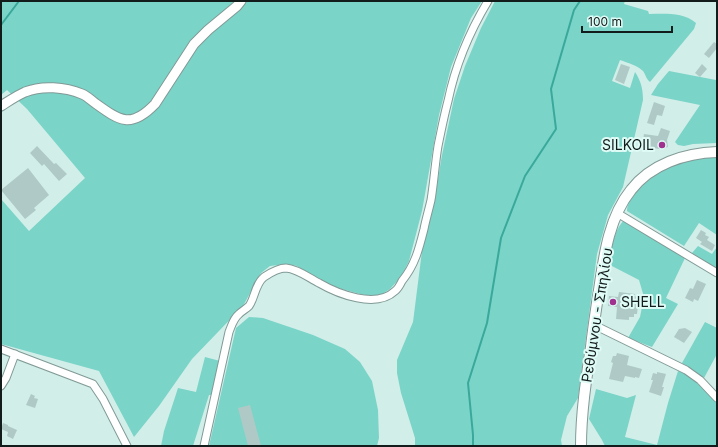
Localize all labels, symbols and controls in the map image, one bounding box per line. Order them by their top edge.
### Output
scale bar [582,8,672,34]
text: 100 m [588,14,622,29]
place label: SILKOIL [602,136,654,153]
marker: SILKOIL [657,140,667,150]
street label: Ρεθύμνου - Σπηλίου [577,246,616,383]
place label: SHELL [621,293,665,310]
marker: SHELL [608,297,618,307]

